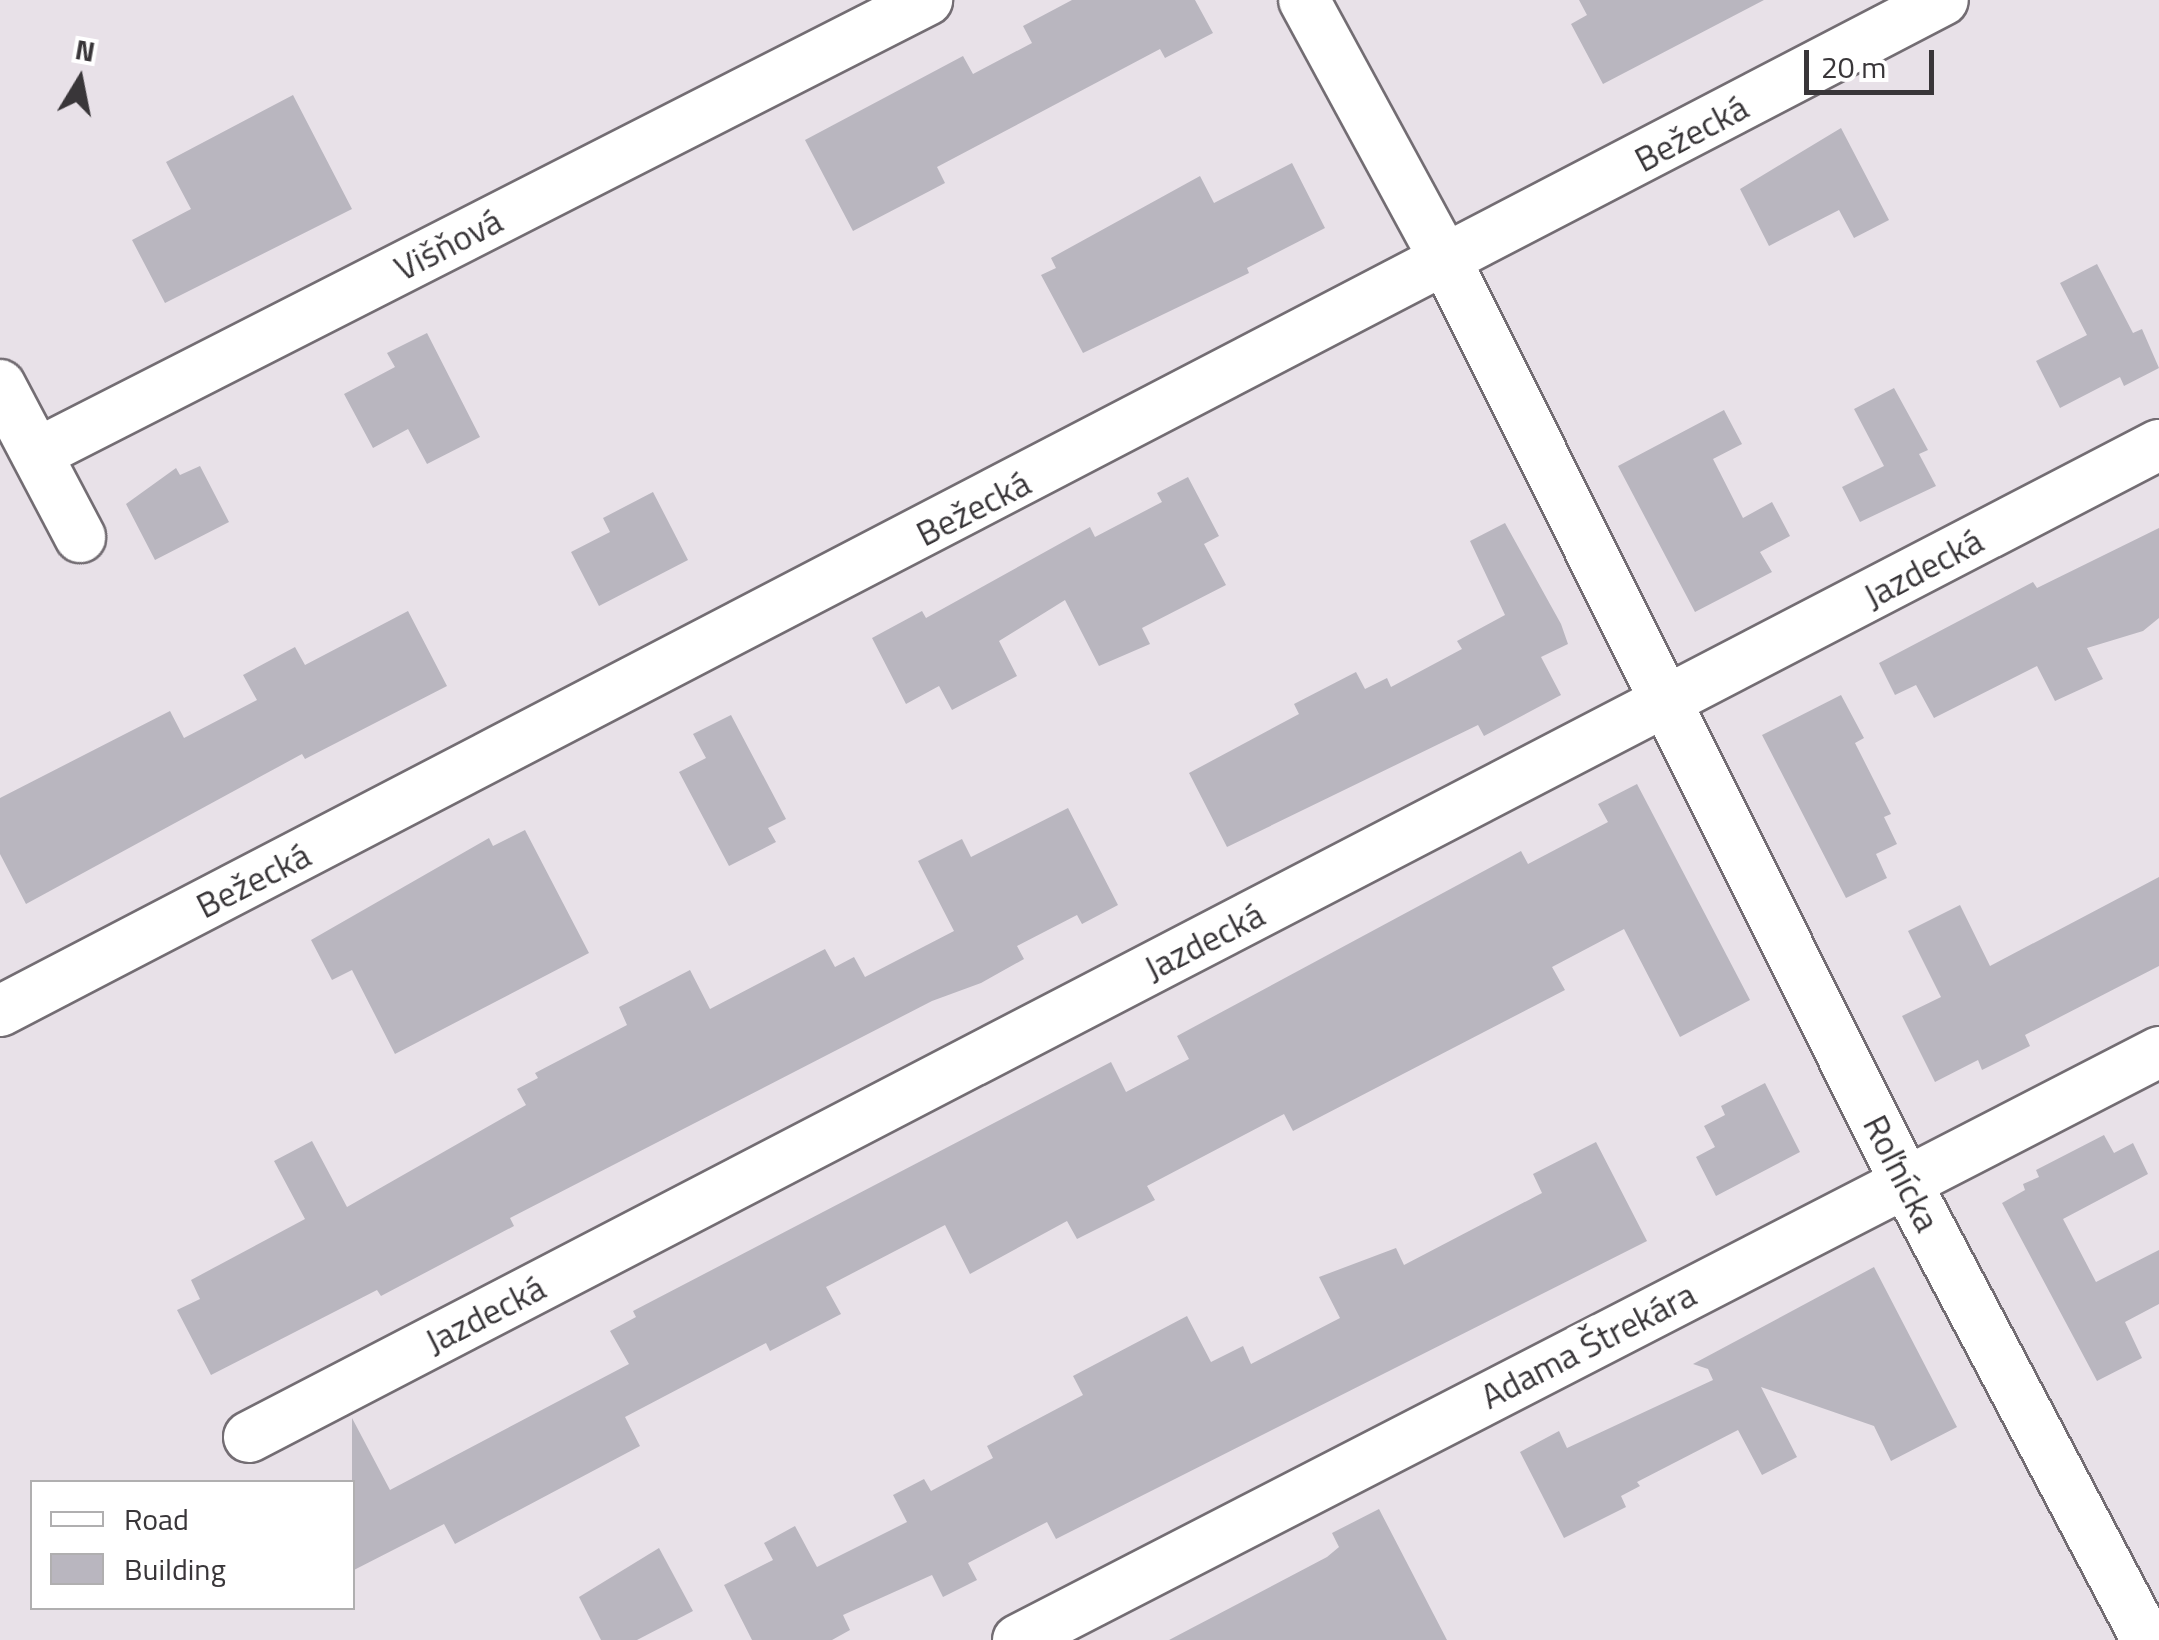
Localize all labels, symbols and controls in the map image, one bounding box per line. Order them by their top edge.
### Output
text: N [72,27,99,73]
north arrow [30,30,130,130]
scale bar [1809,30,1939,92]
text: 20 m [1821,44,1886,90]
street label: Bežecká [1627,86,1755,180]
street label: Višňová [387,199,509,289]
street label: Bežecká [909,462,1037,554]
street label: Jazdecká [1856,519,1990,617]
street label: Bežecká [189,834,317,926]
street label: Jazdecká [1137,893,1271,989]
street label: Roľnícka [1855,1108,1949,1238]
street label: Jazdecká [418,1266,552,1362]
street label: Adama Štrekára [1474,1273,1702,1417]
legend [30,1480,355,1610]
text: Road [124,1496,189,1542]
text: Building [124,1546,226,1592]

